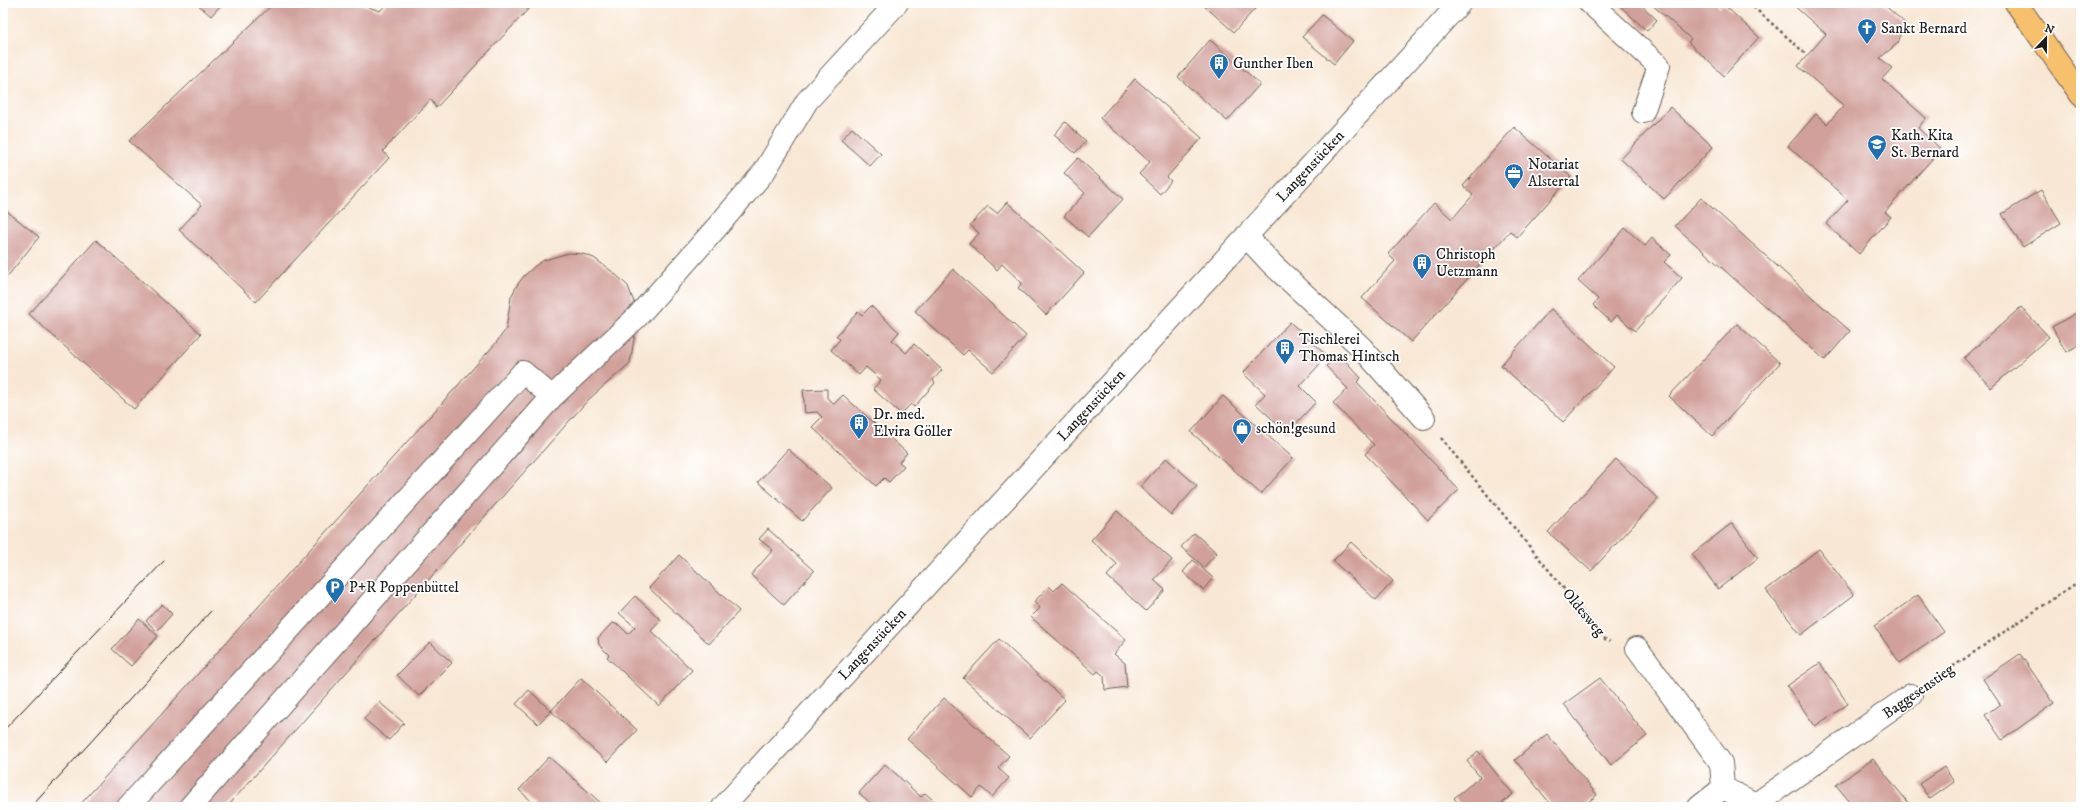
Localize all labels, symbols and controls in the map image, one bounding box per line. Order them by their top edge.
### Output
church icon: Sankt Bernard [1856,17,1878,45]
north arrow [2026,18,2066,58]
place label: Sankt Bernard [1881,19,1967,38]
text: N [2043,21,2056,38]
building icon: Gunther Iben [1208,52,1230,80]
place label: Gunther Iben [1233,54,1314,73]
street label: Langenstücken [1272,126,1349,206]
place label: Kath. Kita St. Bernard [1891,126,1959,162]
school or university icon: Kath. Kita St. Bernard [1866,133,1888,161]
place label: Notariat Alstertal [1528,155,1580,191]
office icon: Notariat Alstertal [1503,162,1525,190]
place label: Christoph Uetzmann [1436,245,1498,281]
building icon: Christoph Uetzmann [1411,252,1433,280]
place label: Tischlerei Thomas Hintsch [1299,330,1400,366]
building icon: Tischlerei Thomas Hintsch [1274,337,1296,365]
street label: Langenstücken [1053,365,1130,445]
place label: Dr. med. Elvira Göller [873,405,953,441]
building icon: Dr. med. Elvira Göller [848,412,870,440]
shop icon: schön!gesund [1231,417,1253,445]
place label: schön!gesund [1256,419,1336,438]
parking icon: P+R Poppenbüttel [324,576,346,604]
place label: P+R Poppenbüttel [349,578,459,597]
street label: Oldesweg [1558,584,1610,641]
street label: Langenstücken [834,604,911,684]
street label: Baggesenstieg [1879,659,1958,723]

